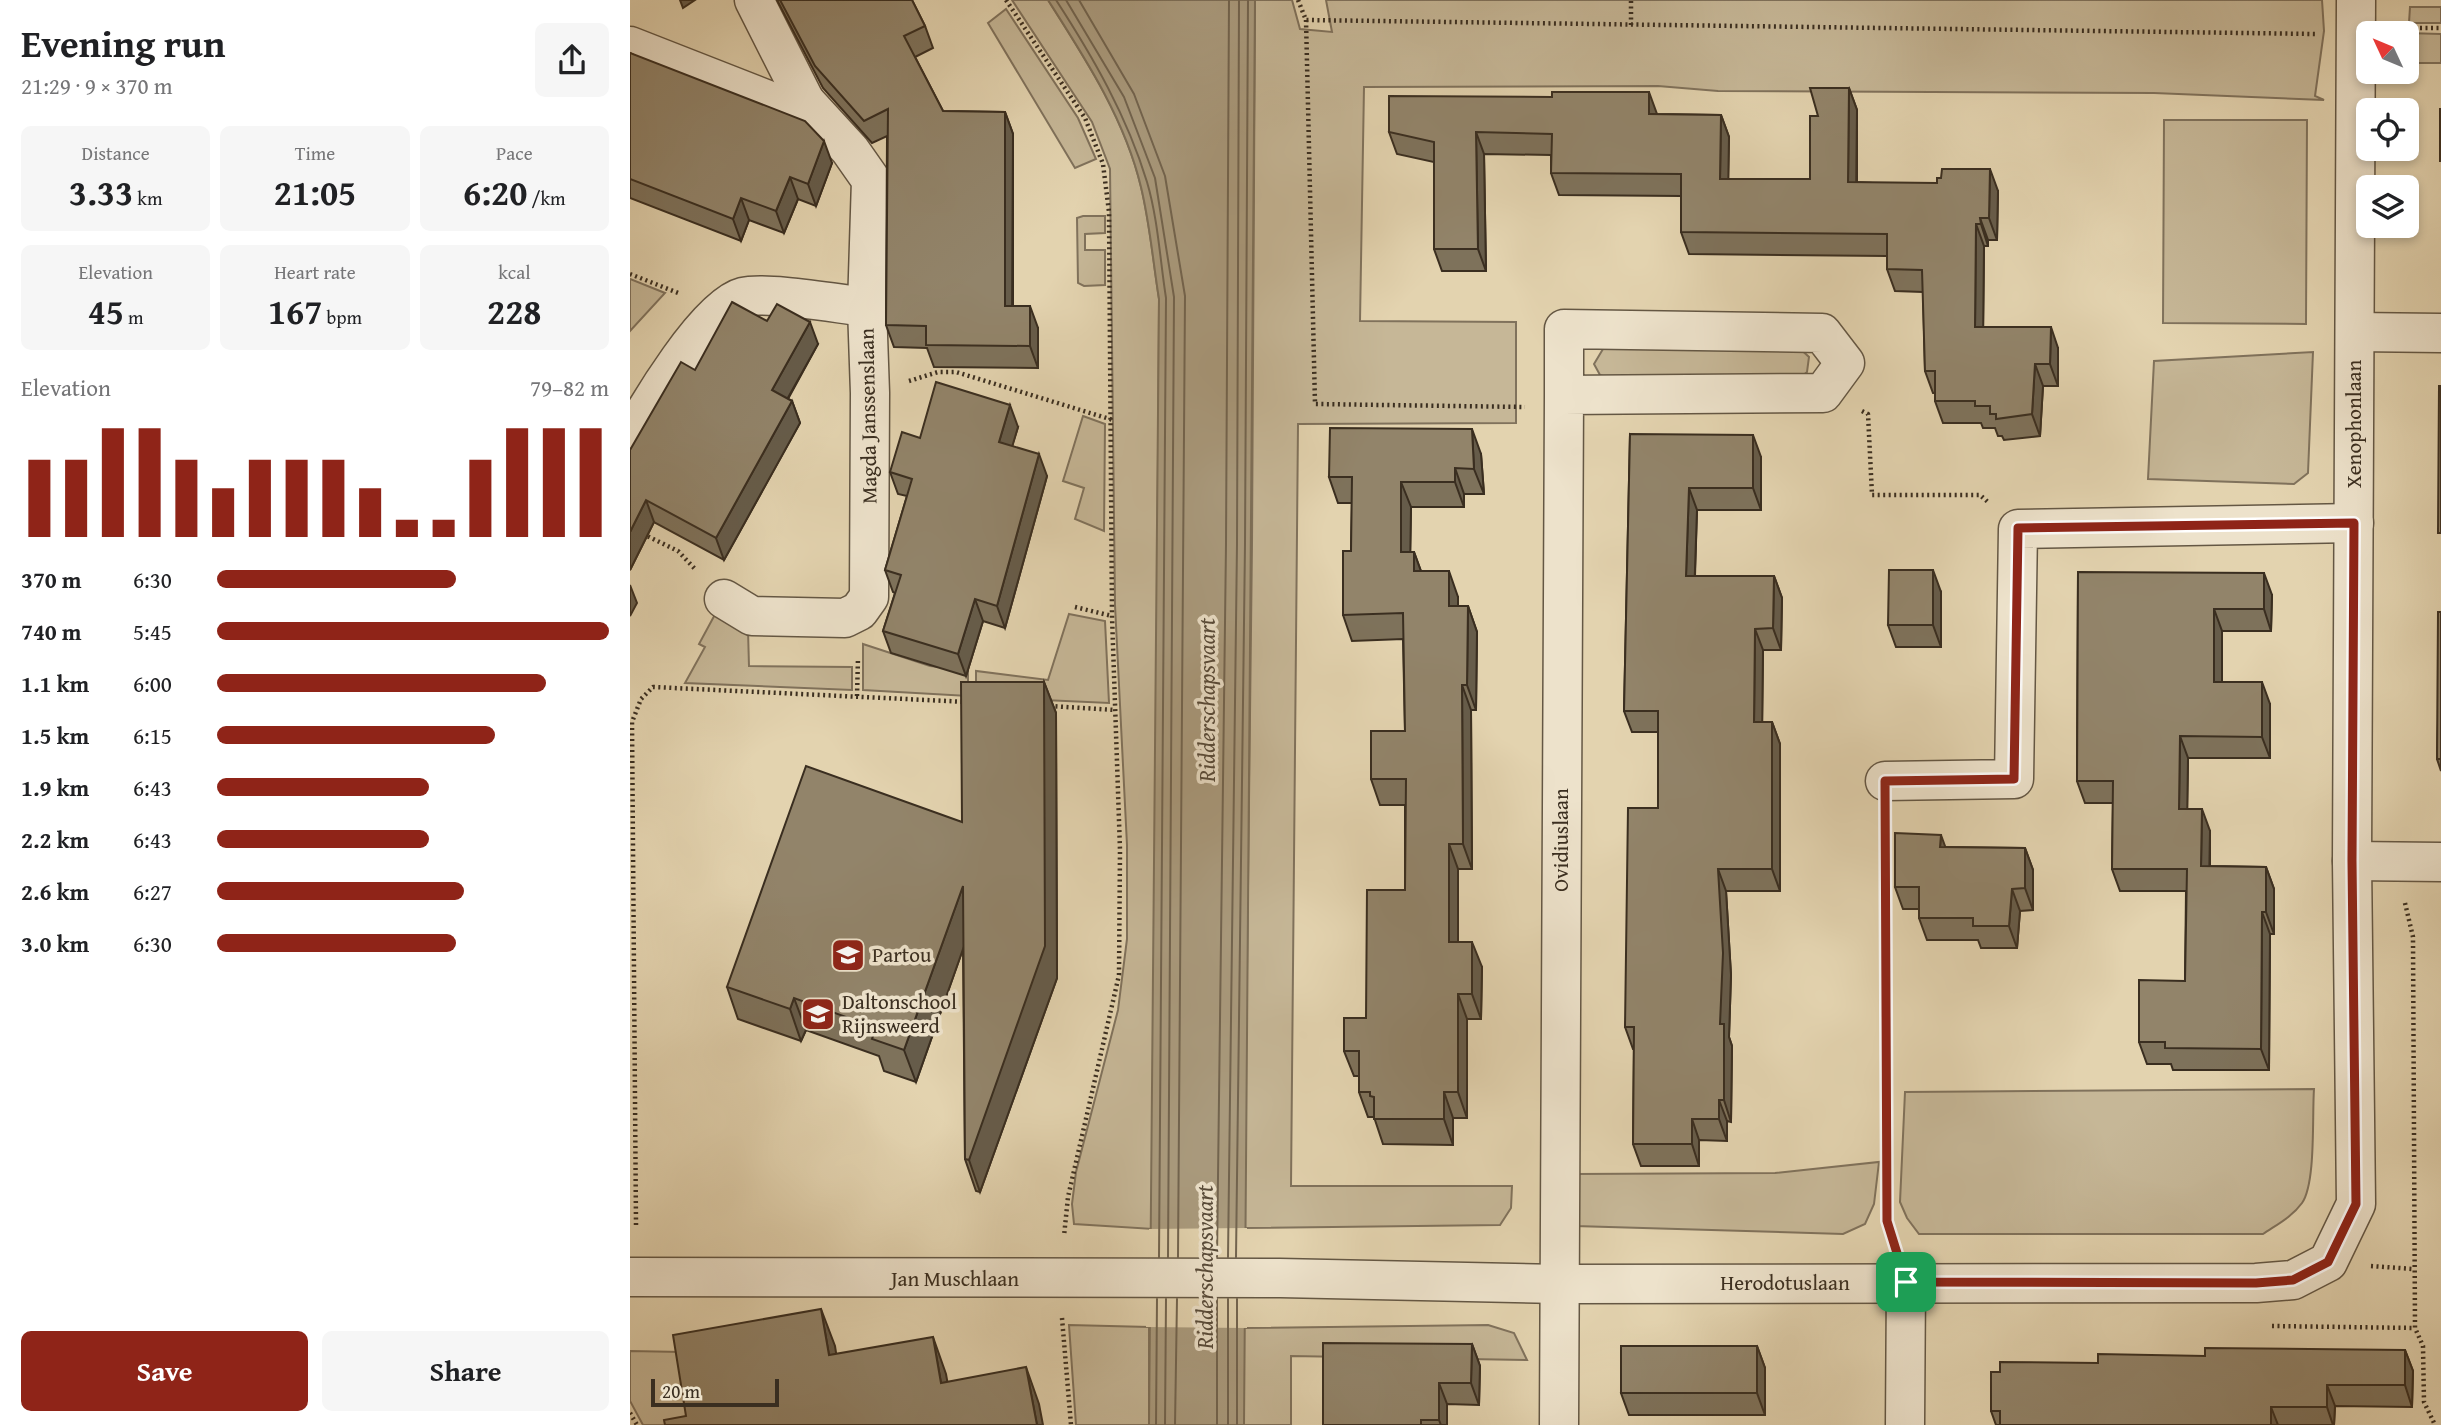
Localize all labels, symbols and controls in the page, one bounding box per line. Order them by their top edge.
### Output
text: Evening run [21,15,225,71]
north arrow [2356,21,2418,84]
map controls [2356,21,2419,238]
button: share [535,23,609,97]
text: 21:29 · 9 × 370 m [21,69,173,102]
button: locate [2356,98,2419,161]
text: Distance [82,139,150,167]
text: Time [295,139,335,167]
text: Pace [496,139,533,167]
text: 3.33 [69,167,133,218]
text: 21:05 [274,167,356,218]
text: 6:20 [463,167,527,218]
button: layers [2356,175,2419,238]
text: km [133,184,162,212]
text: /km [527,184,566,212]
text: Elevation [78,258,153,286]
text: Heart rate [274,258,356,286]
text: kcal [498,258,531,286]
text: 45 [88,286,124,337]
text: 167 [268,286,322,337]
text: 228 [487,286,542,337]
text: m [124,303,144,331]
text: bpm [322,303,362,331]
street label: Magda Janssenslaan [850,328,885,504]
street label: Xenophonlaan [2338,360,2369,488]
text: Elevation [21,371,111,404]
text: 79–82 m [530,371,609,404]
text: 370 m [21,563,82,596]
text: 6:30 [133,563,172,596]
text: 740 m [21,615,82,648]
text: 5:45 [133,615,172,648]
water label: Ridderschapsvaart [1190,617,1223,783]
text: 1.1 km [21,667,89,700]
text: 6:00 [133,667,172,700]
text: 1.5 km [21,719,89,752]
text: 6:15 [133,719,172,752]
text: 1.9 km [21,771,89,804]
text: 6:43 [133,771,172,804]
street label: Ovidiuslaan [1545,788,1576,892]
text: 2.2 km [21,823,89,856]
text: 6:43 [133,823,172,856]
text: 2.6 km [21,875,89,908]
text: 6:27 [133,875,172,908]
text: 3.0 km [21,927,89,960]
text: 6:30 [133,927,172,960]
school or university icon: Partou [829,936,867,974]
place label: Partou [872,939,932,970]
place label: Daltonschool Rijnsweerd [842,986,957,1041]
school or university icon: Daltonschool Rijnsweerd [799,995,837,1033]
water label: Ridderschapsvaart [1188,1184,1221,1350]
pin [1876,1252,1936,1312]
street label: Jan Muschlaan [888,1263,1019,1294]
icon: arrive [1887,1263,1925,1301]
street label: Herodotuslaan [1720,1267,1850,1298]
button: Save [21,1331,308,1411]
button: Share [322,1331,609,1411]
scale bar [651,1376,779,1408]
text: 20 m [662,1377,700,1405]

